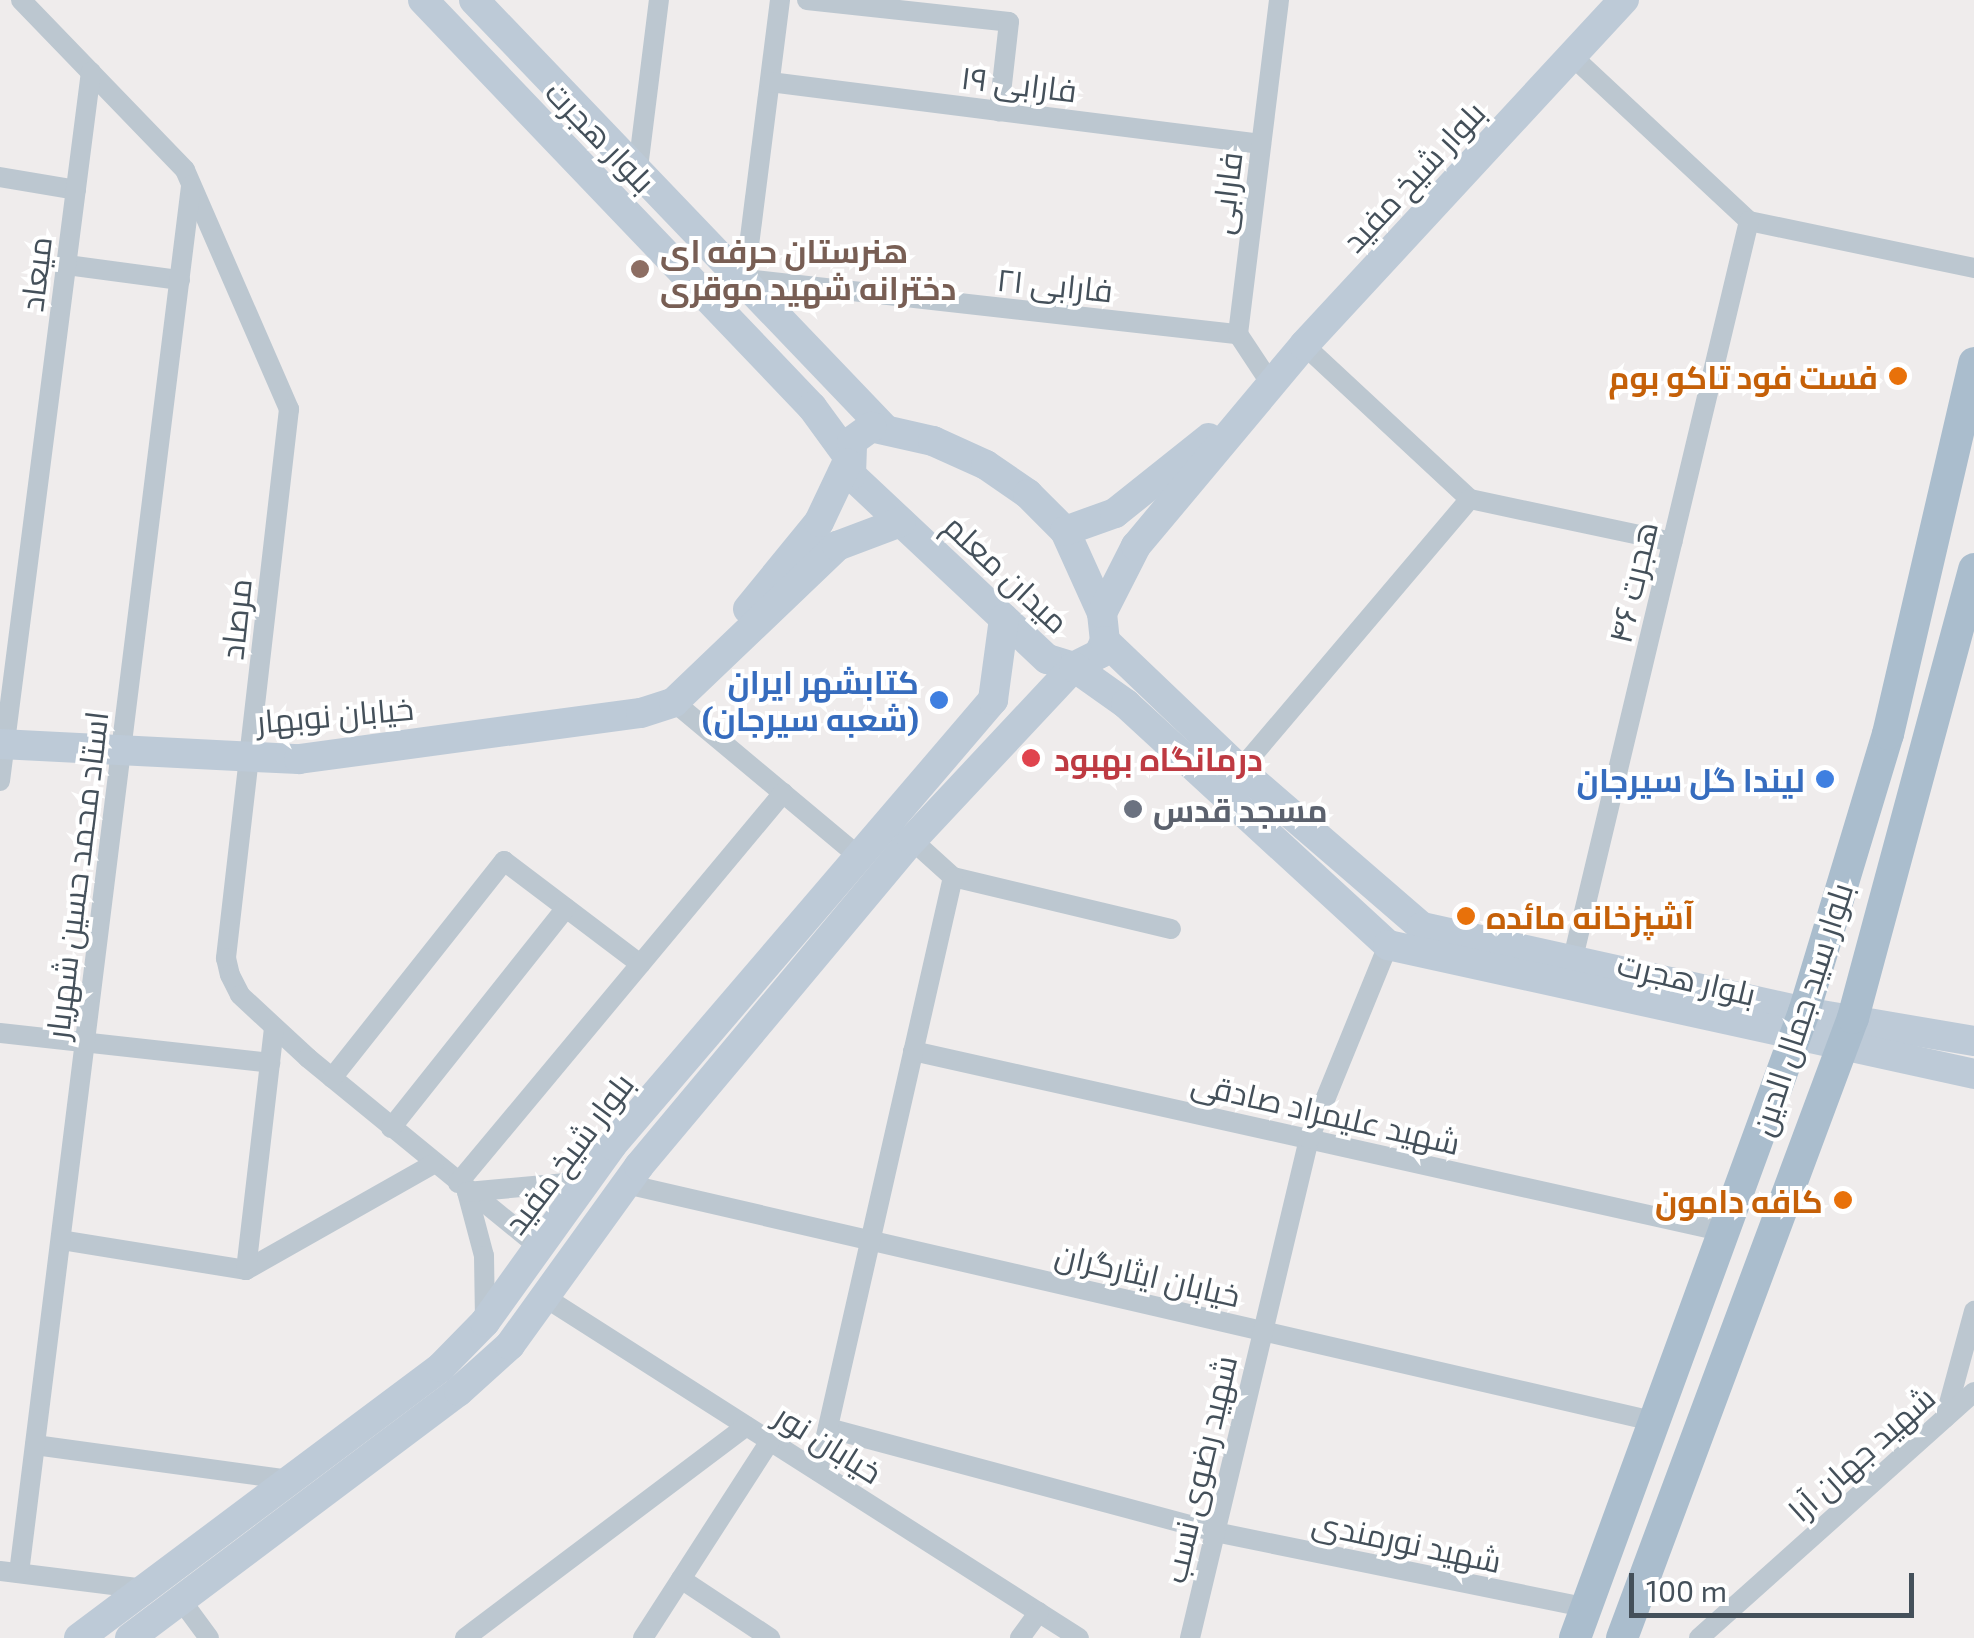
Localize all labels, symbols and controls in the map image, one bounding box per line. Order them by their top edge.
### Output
street label: فارابی ۱۹ [959,57,1079,109]
street label: بلوار هجرت [538,72,664,200]
street label: بلوار شیخ مفید [1334,93,1492,259]
street label: فارابی [1201,150,1249,236]
place label: هنرستان حرفه ای دخترانه شهید موقری [660,232,956,307]
street label: میعاد [11,234,59,314]
marker: هنرستان حرفه ای دخترانه شهید موقری [629,258,651,280]
street label: فارابی ۲۱ [995,259,1115,309]
place label: فست فود تاکو بوم [1608,357,1878,395]
marker: فست فود تاکو بوم [1887,365,1909,387]
street label: میدان معلم [937,506,1077,640]
street label: هجرت ۴۶ [1599,518,1665,646]
street label: مرصاد [212,577,258,661]
place label: کتابشهر ایران (شعبه سیرجان) [702,663,919,738]
street label: خیابان نوبهار [255,688,415,740]
marker: کتابشهر ایران (شعبه سیرجان) [928,689,950,711]
street label: استاد محمد حسین شهریار [37,709,115,1041]
place label: درمانگاه بهبود [1054,739,1263,777]
marker: درمانگاه بهبود [1018,745,1044,771]
place label: لیندا گل سیرجان [1577,760,1805,798]
marker: لیندا گل سیرجان [1814,768,1836,790]
place label: مسجد قدس [1153,790,1328,828]
marker: مسجد قدس [1122,798,1144,820]
street label: بلوار سید جمال الدین [1742,878,1860,1140]
place label: آشپزخانه مائده [1486,897,1694,935]
marker: آشپزخانه مائده [1455,905,1477,927]
street label: بلوار هجرت [1614,943,1760,1013]
street label: شهید علیمراد صادقی [1188,1062,1464,1162]
street label: بلوار شیخ مفید [495,1065,641,1241]
place label: کافه دامون [1655,1181,1823,1219]
marker: کافه دامون [1832,1189,1854,1211]
street label: خیابان ایثارگران [1052,1234,1244,1314]
street label: شهید رضوی نسب [1154,1351,1244,1587]
street label: شهید جهان آرا [1780,1377,1942,1529]
street label: خیابان نور [769,1395,889,1491]
street label: شهید نورمندی [1309,1502,1505,1580]
scale bar [1634,1553,1919,1615]
text: 100 m [1646,1572,1727,1608]

